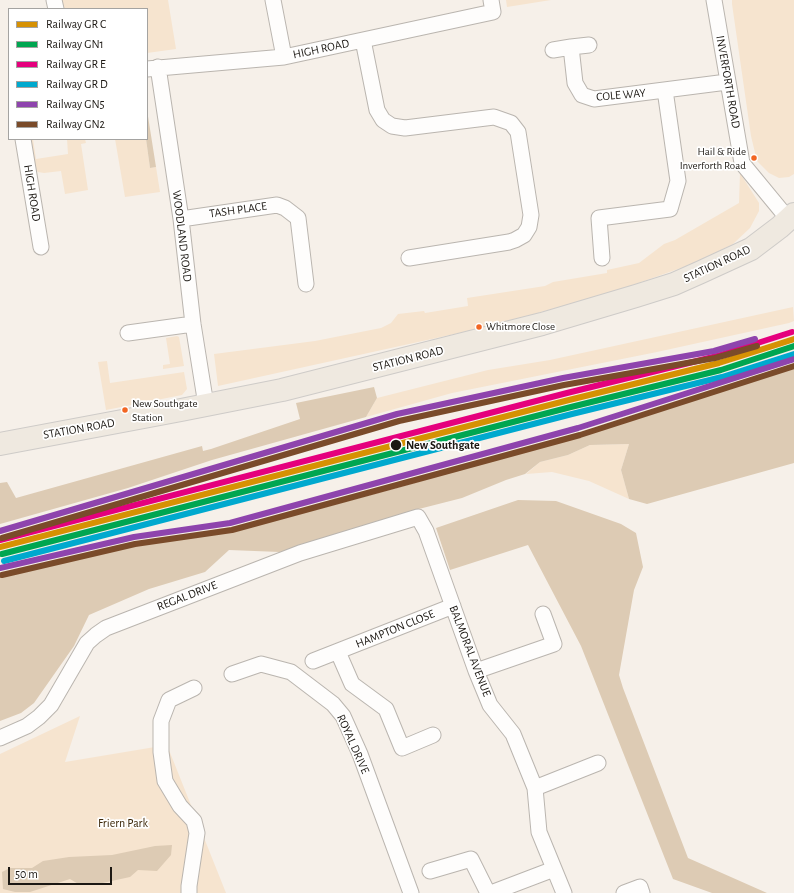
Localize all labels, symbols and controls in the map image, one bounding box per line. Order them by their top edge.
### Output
legend [8,8,148,140]
text: Railway GR C [46,18,106,30]
street label: INVERFORTH ROAD [713,34,743,130]
street label: HIGH ROAD [291,36,351,62]
text: Railway GN1 [46,38,104,50]
text: Railway GR E [46,58,106,70]
text: Railway GR D [46,78,108,90]
street label: COLE WAY [596,86,646,104]
text: Railway GN5 [46,98,105,110]
text: Railway GN2 [46,118,105,130]
place label: Hail & Ride Inverforth Road [680,145,746,171]
marker: Hail & Ride Inverforth Road [749,153,759,163]
street label: HIGH ROAD [20,164,44,222]
street label: WOODLAND ROAD [169,189,195,283]
street label: TASH PLACE [208,199,268,221]
street label: STATION ROAD [681,242,753,286]
place label: Whitmore Close [486,320,555,334]
marker: Whitmore Close [474,322,484,332]
street label: STATION ROAD [371,343,445,375]
place label: New Southgate Station [132,397,198,423]
marker: New Southgate Station [120,405,130,415]
street label: STATION ROAD [42,416,116,442]
marker: New Southgate [389,438,403,452]
place label: New Southgate [406,438,480,452]
street label: REGAL DRIVE [155,578,219,614]
street label: BALMORAL AVENUE [446,603,494,699]
street label: HAMPTON CLOSE [353,607,437,651]
street label: ROYAL DRIVE [334,712,372,776]
park label: Friern Park [98,816,148,830]
scale bar [10,859,114,885]
text: 50 m [15,868,38,880]

